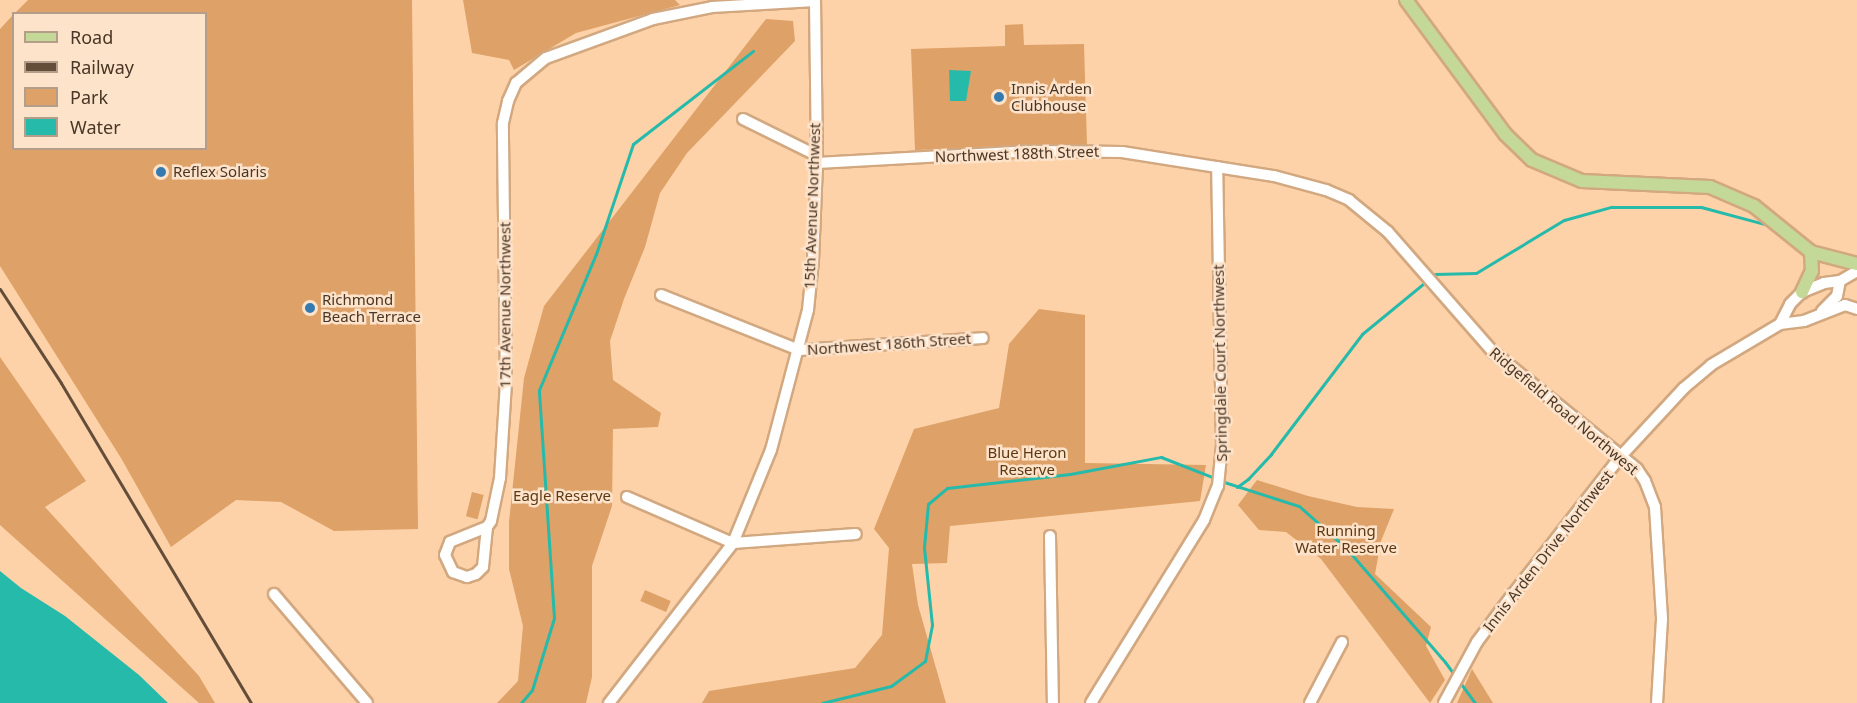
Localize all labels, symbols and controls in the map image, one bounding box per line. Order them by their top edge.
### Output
legend [12,12,207,150]
text: Road [70,25,113,49]
text: Railway [70,55,134,79]
place label: Innis Arden Clubhouse [1011,79,1092,114]
text: Park [70,85,108,109]
marker: Innis Arden Clubhouse [992,90,1006,104]
text: Water [70,115,121,139]
street label: 15th Avenue Northwest [800,122,824,290]
street label: Northwest 188th Street [935,142,1099,166]
place label: Reflex Solaris [173,163,267,181]
marker: Reflex Solaris [154,165,168,179]
street label: 17th Avenue Northwest [496,222,514,388]
street label: Springdale Court Northwest [1209,264,1231,462]
place label: Richmond Beach Terrace [322,290,421,325]
marker: Richmond Beach Terrace [303,301,317,315]
street label: Northwest 186th Street [806,329,972,359]
street label: Ridgefield Road Northwest [1486,343,1642,479]
park label: Blue Heron Reserve [987,443,1067,478]
street label: Innis Arden Drive Northwest [1479,467,1617,635]
park label: Eagle Reserve [513,487,611,505]
park label: Running Water Reserve [1295,521,1397,556]

